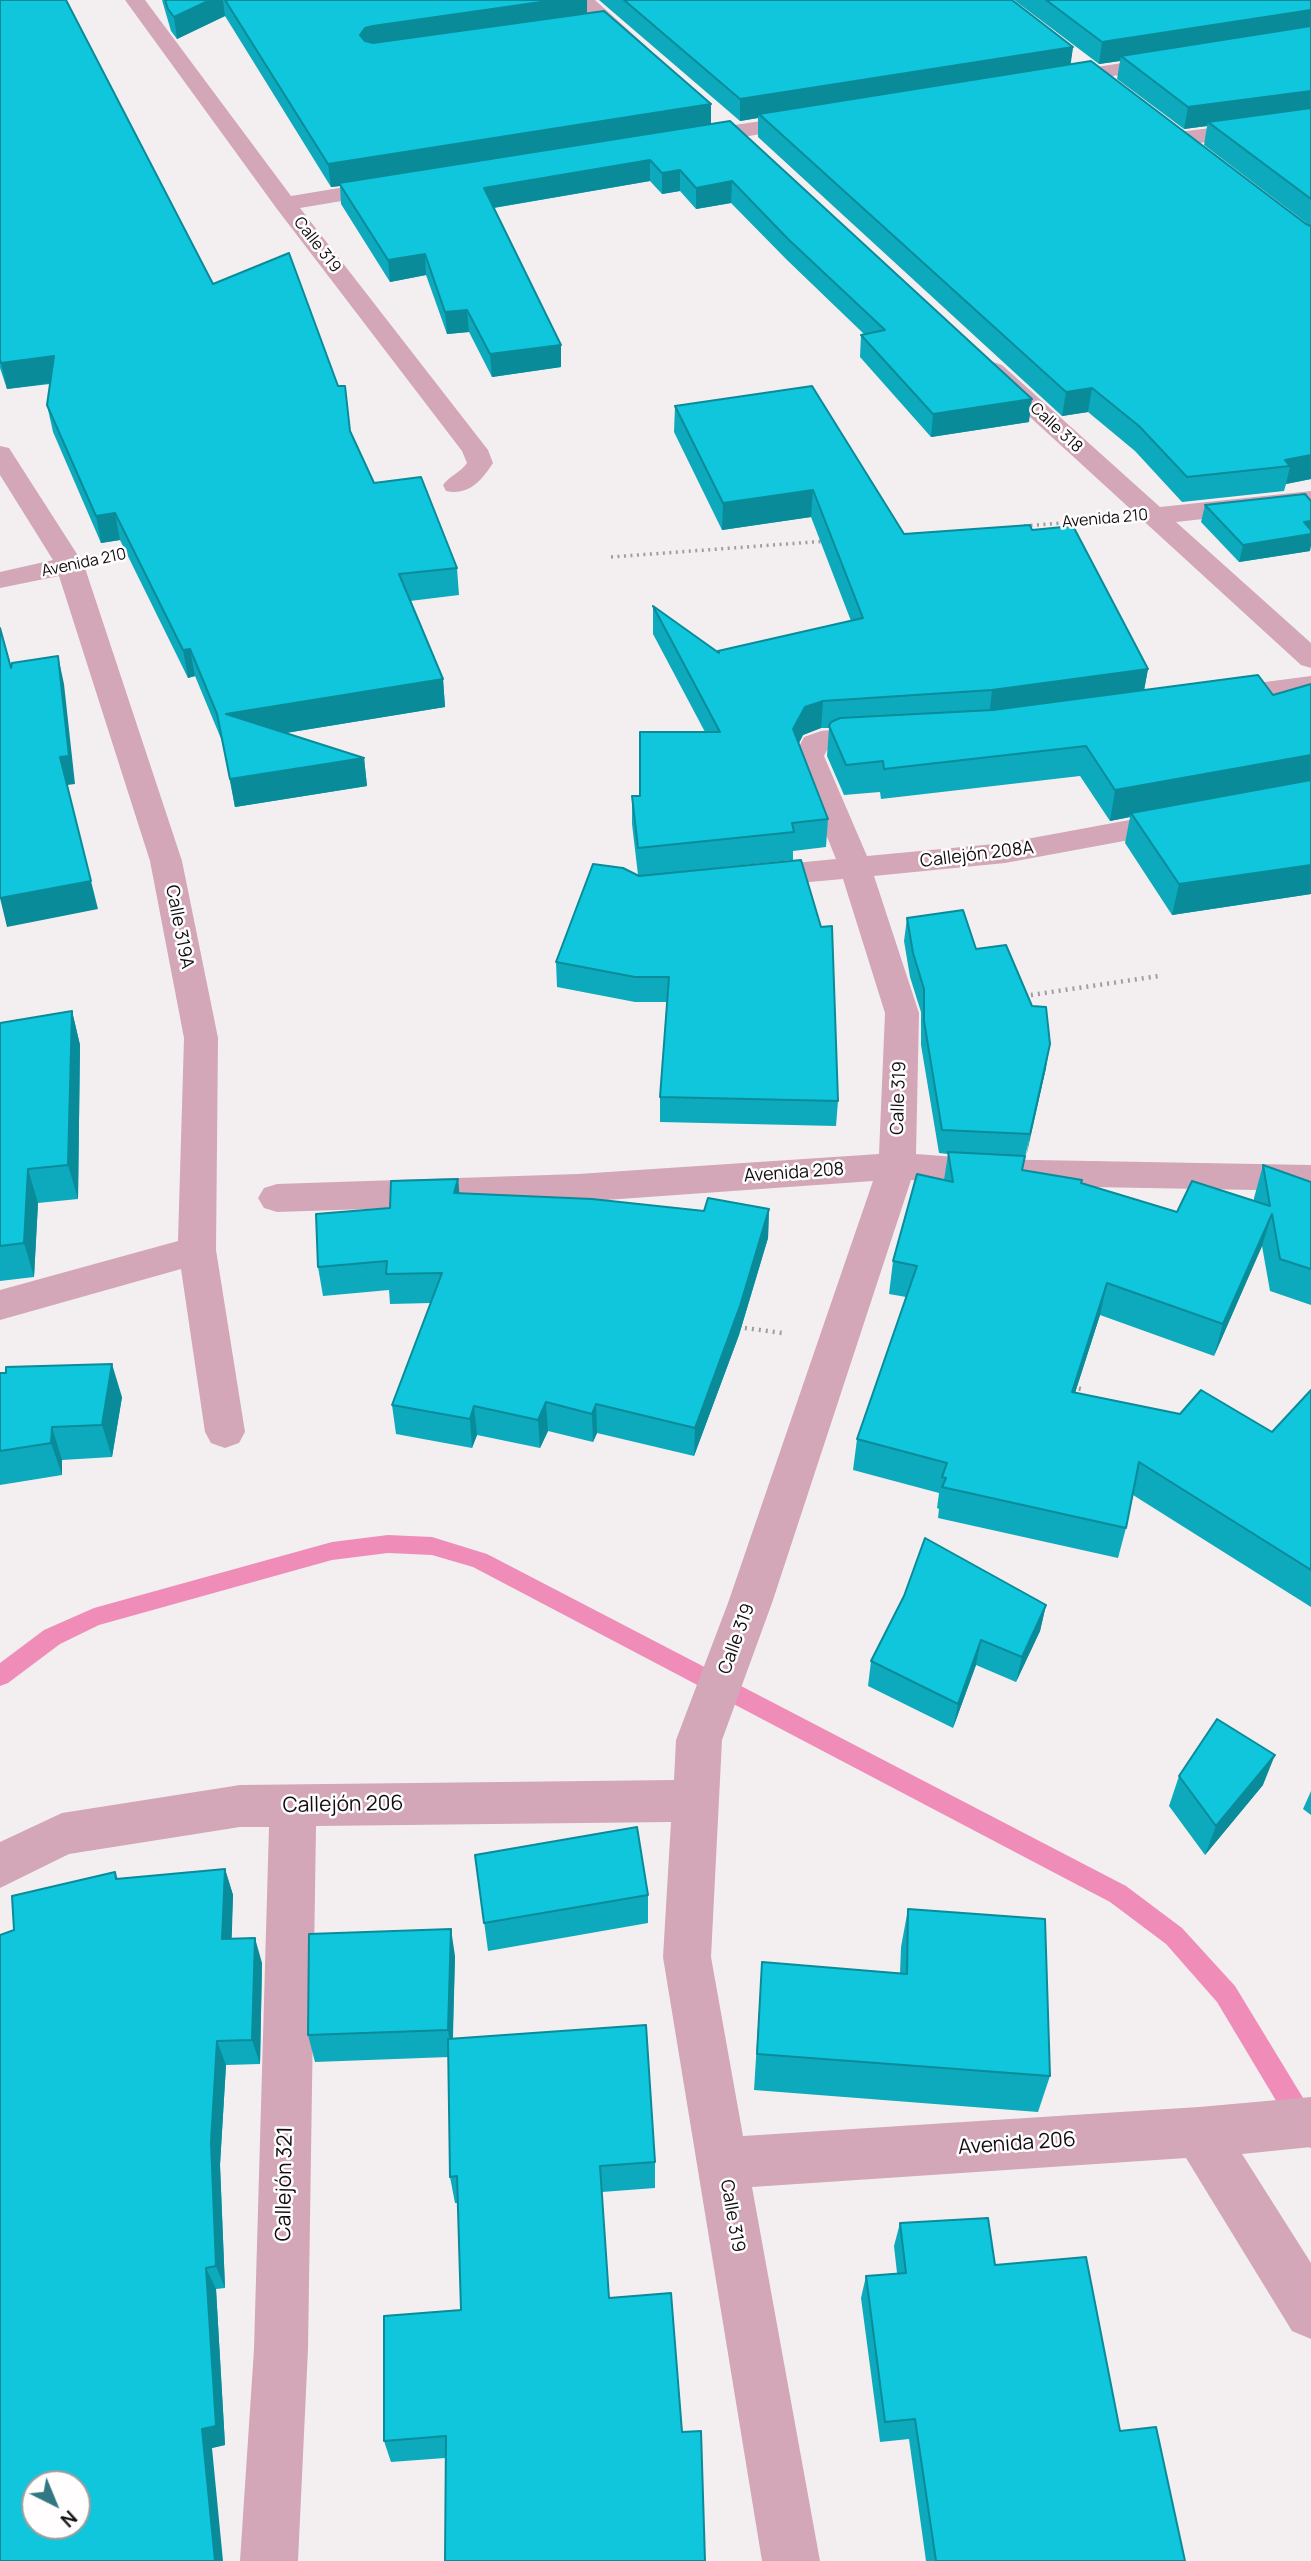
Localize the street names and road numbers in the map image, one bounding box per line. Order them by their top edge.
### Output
street label: Calle 319 [289,213,345,277]
street label: Calle 318 [1026,399,1086,457]
street label: Avenida 210 [1061,506,1149,532]
street label: Avenida 210 [40,545,128,581]
street label: Callejón 208A [919,837,1035,873]
street label: Calle 319A [160,883,198,971]
street label: Calle 319 [887,1061,911,1135]
street label: Avenida 208 [743,1159,845,1187]
street label: Calle 319 [714,1601,760,1677]
street label: Callejón 206 [282,1791,404,1819]
street label: Callejón 321 [271,2126,299,2242]
street label: Avenida 206 [957,2127,1077,2161]
street label: Calle 319 [715,2178,749,2254]

